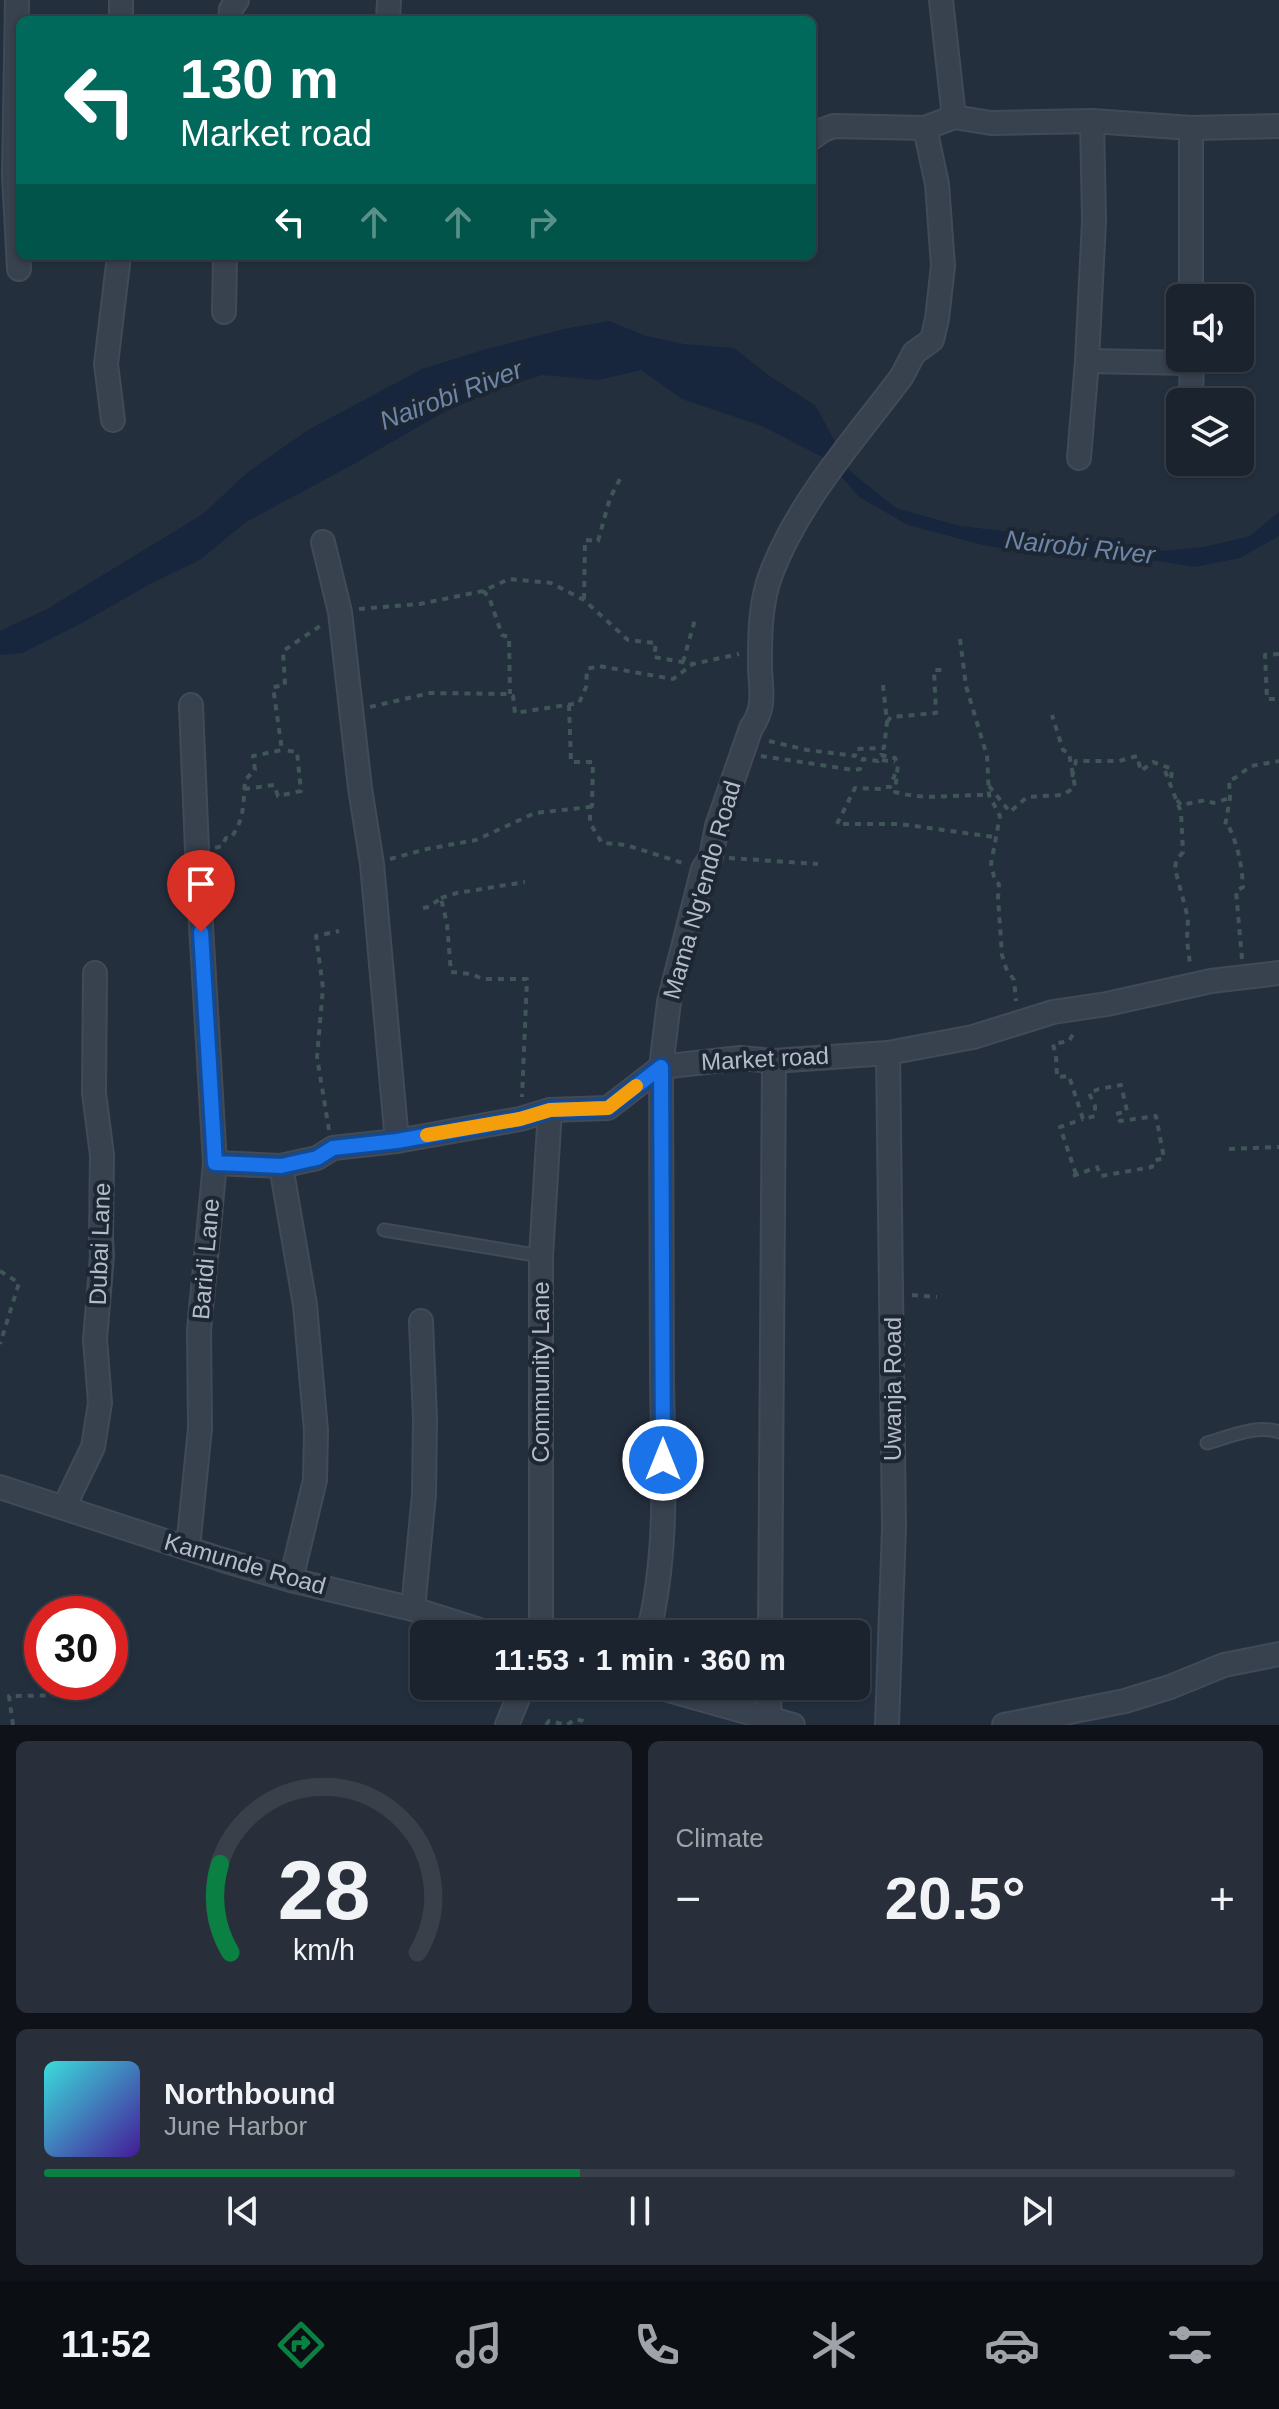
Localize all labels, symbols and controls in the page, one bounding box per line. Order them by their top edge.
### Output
text: 130 m [180,47,339,110]
icon: left [48,48,152,152]
text: Market road [180,113,372,154]
icon: left [268,200,312,244]
icon: ahead [352,200,396,244]
icon: ahead [436,200,480,244]
icon: right [520,200,564,244]
map controls [1166,284,1254,476]
button: sound [1166,284,1254,372]
water label: Nairobi River [375,354,528,436]
button: layers [1166,388,1254,476]
water label: Nairobi River [1004,524,1158,570]
street label: Mama Ng'endo Road [657,777,746,1002]
pin [167,850,235,932]
icon: arrive [179,862,223,906]
street label: Market road [700,1042,830,1075]
street label: Dubai Lane [84,1182,115,1306]
street label: Baridi Lane [187,1197,224,1321]
street label: Community Lane [527,1281,554,1463]
street label: Uwanja Road [879,1317,906,1461]
position arrow [621,1418,705,1502]
street label: Kamunde Road [161,1528,329,1599]
speed limit sign: 30 [24,1596,128,1700]
text: 11:53 · 1 min · 360 m [494,1643,786,1676]
text: Climate [676,1823,764,1853]
text: 28 [277,1844,370,1937]
text: 20.5° [885,1865,1026,1932]
text: − [676,1874,701,1923]
text: + [1209,1874,1235,1923]
text: km/h [293,1934,355,1966]
text: Northbound [164,2077,336,2110]
text: June Harbor [164,2111,307,2141]
icon: previous [221,2189,265,2233]
icon: pause [618,2189,662,2233]
icon: next [1015,2189,1059,2233]
icon: directions [273,2317,329,2373]
icon: music [451,2317,507,2373]
icon: phone [629,2317,685,2373]
icon: climate [806,2317,862,2373]
icon: car [984,2317,1040,2373]
icon: filters [1162,2317,1218,2373]
text: 11:52 [61,2324,151,2365]

